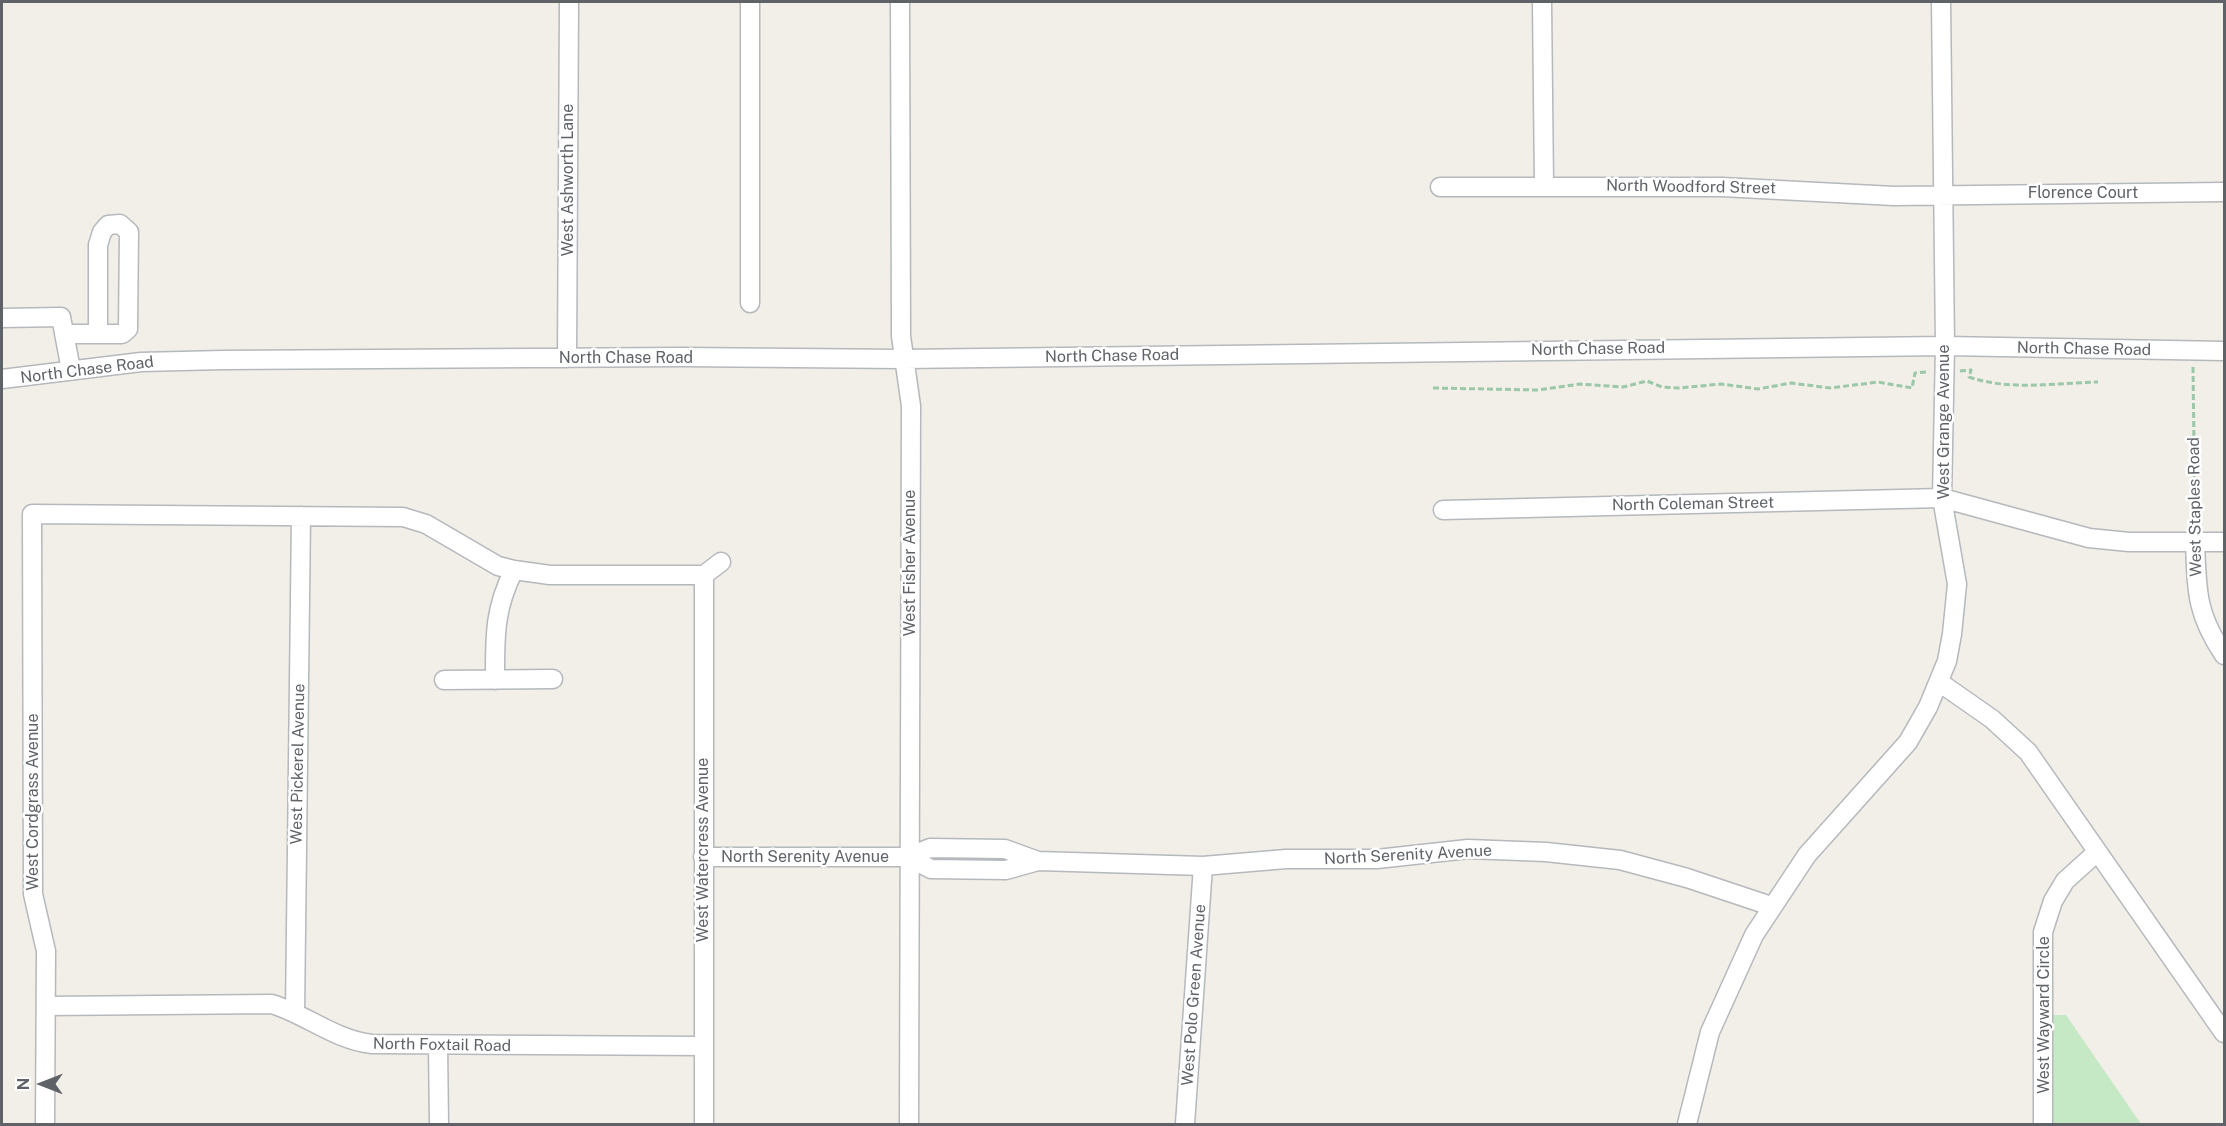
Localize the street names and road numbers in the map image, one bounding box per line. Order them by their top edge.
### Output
street label: West Ashworth Lane [558,104,578,256]
street label: North Woodford Street [1606,176,1776,198]
street label: Florence Court [2028,183,2138,203]
street label: North Chase Road [1531,338,1665,360]
street label: North Chase Road [2017,338,2151,360]
street label: North Chase Road [1045,345,1179,367]
street label: West Grange Avenue [1934,345,1954,499]
street label: North Chase Road [559,348,693,368]
street label: North Chase Road [19,352,155,388]
street label: West Staples Road [2184,437,2206,577]
street label: West Fisher Avenue [900,490,920,636]
street label: North Coleman Street [1612,493,1774,515]
street label: West Pickerel Avenue [287,683,309,845]
street label: West Cordgrass Avenue [23,714,43,890]
street label: West Watercress Avenue [693,758,713,942]
street label: North Serenity Avenue [1324,841,1492,869]
street label: North Serenity Avenue [721,847,889,867]
street label: West Polo Green Avenue [1178,904,1210,1086]
street label: West Wayward Circle [2034,936,2054,1094]
street label: North Foxtail Road [373,1034,511,1056]

